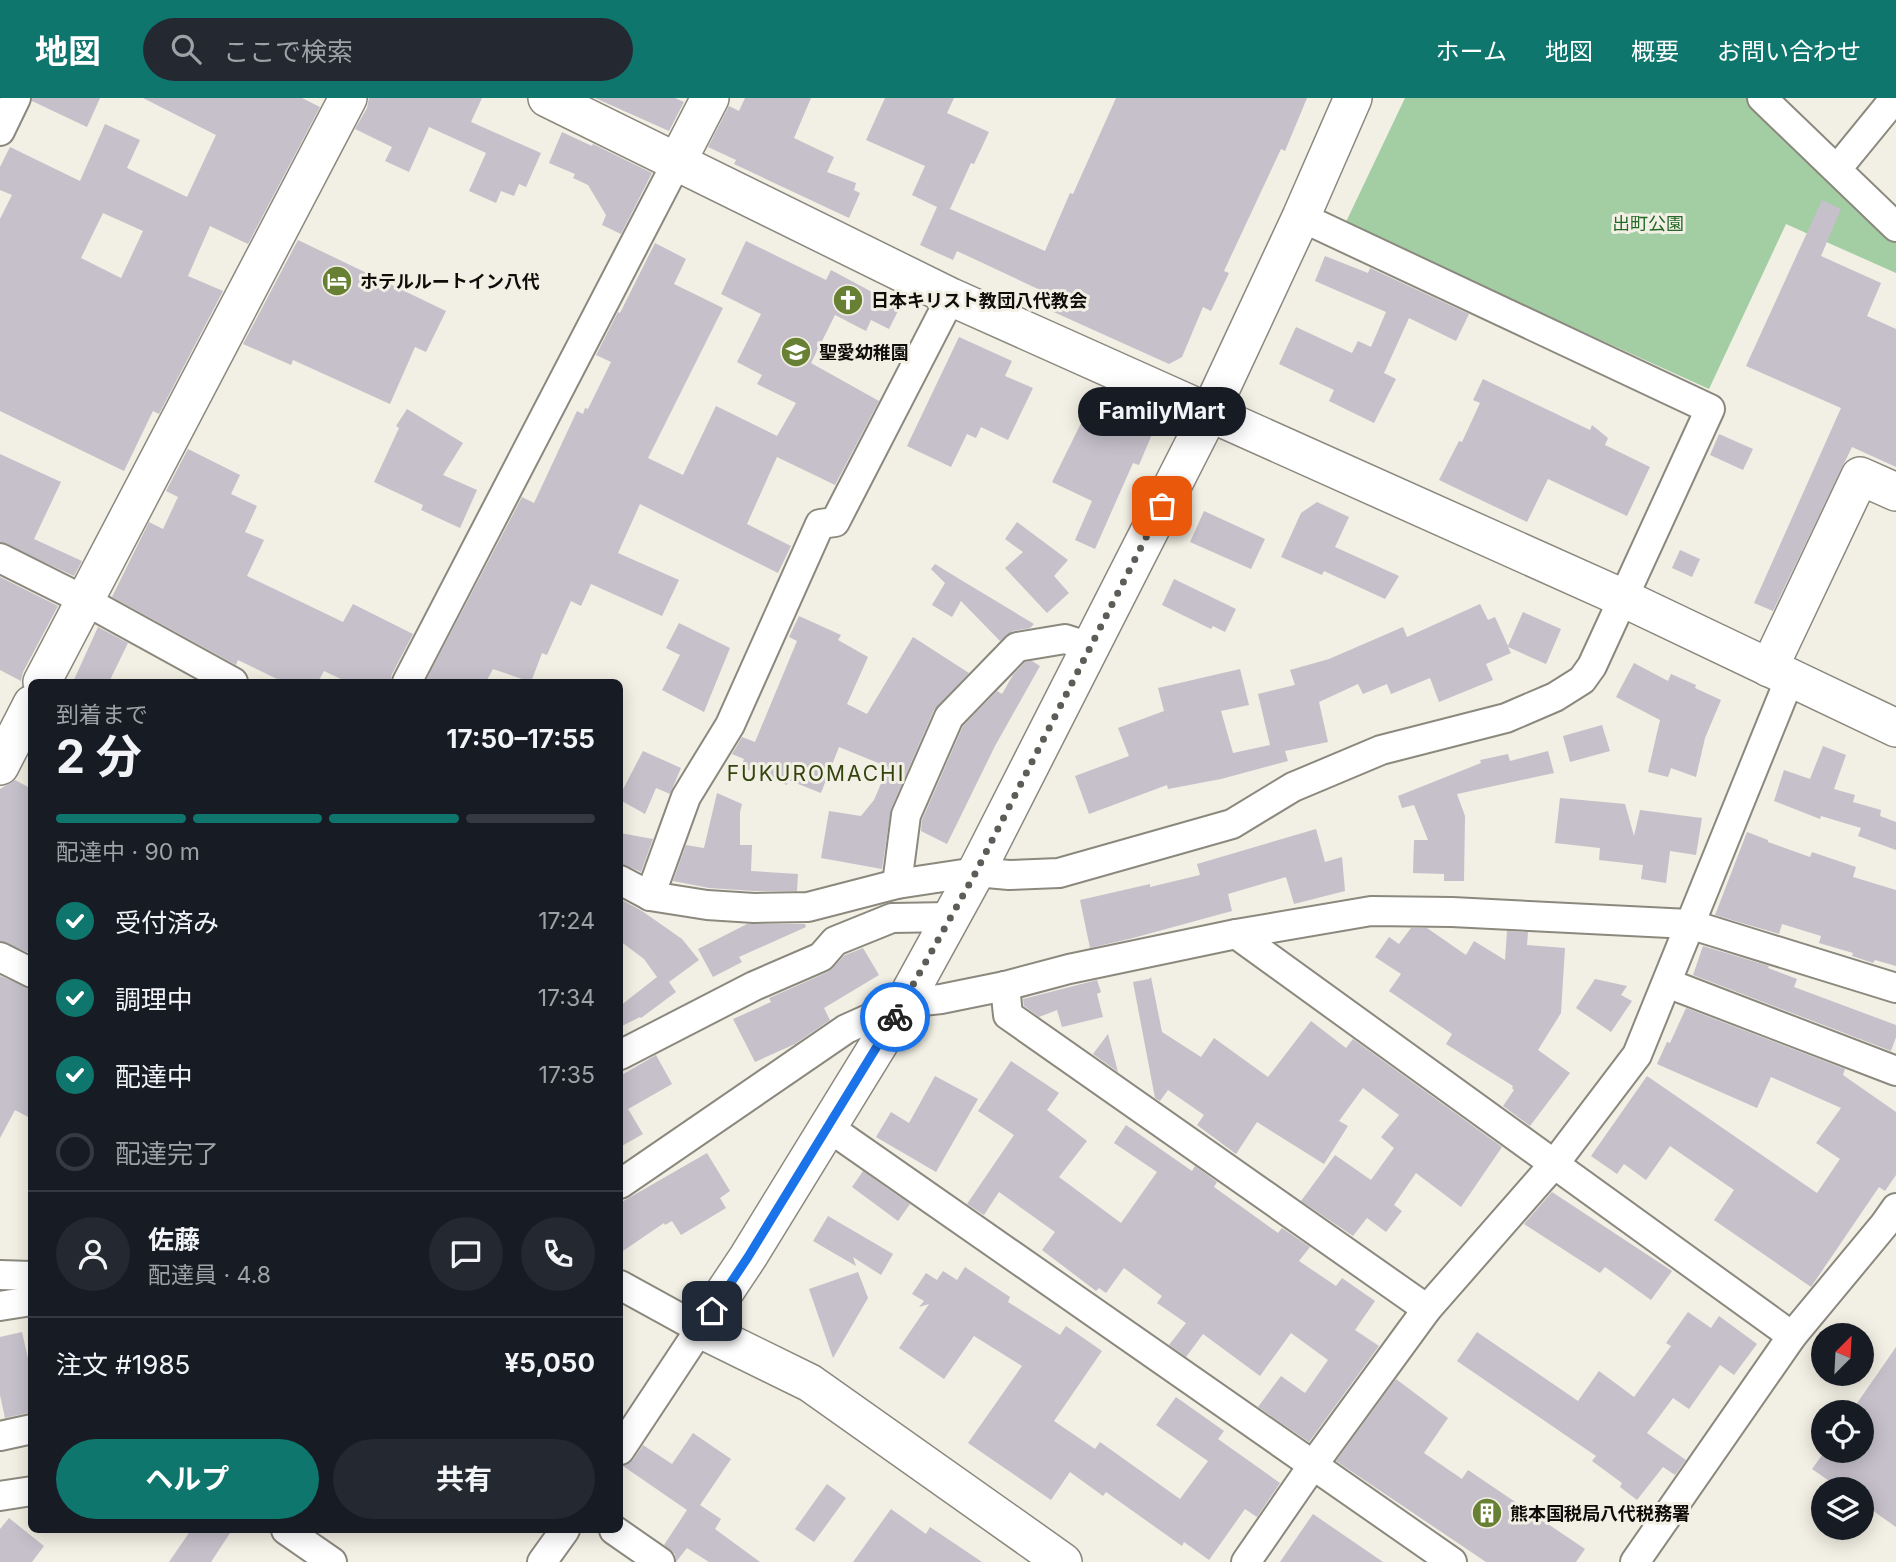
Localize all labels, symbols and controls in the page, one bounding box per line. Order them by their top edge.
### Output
search box [143,18,633,81]
icon: search [167,30,205,68]
text: 地図 [35,31,101,71]
text: ここで検索 [223,36,353,67]
text: ホーム [1436,37,1507,66]
text: 地図 [1545,37,1593,66]
text: 概要 [1631,37,1679,66]
text: お問い合わせ [1717,37,1861,66]
park label: 出町公園 [1612,213,1684,234]
hotel icon: ホテルルートイン八代 [320,264,354,298]
place label: ホテルルートイン八代 [360,271,540,292]
church icon: 日本キリスト教団八代教会 [831,283,865,317]
place label: 日本キリスト教団八代教会 [871,290,1087,311]
school or university icon: 聖愛幼稚園 [779,335,813,369]
place label: 聖愛幼稚園 [819,342,909,363]
callout: FamilyMart [1078,387,1246,436]
text: FamilyMart [1098,397,1226,425]
pin [1132,476,1192,536]
icon: bag [1143,487,1181,525]
text: 到着まで [56,701,148,729]
text: 17:50–17:55 [446,723,595,754]
text: 2 分 [56,728,142,784]
district label: FUKUROMACHI [727,761,905,786]
text: 配達中 · 90 m [56,838,200,866]
icon: check [56,902,94,940]
text: 受付済み [115,907,219,938]
text: 17:24 [538,907,595,935]
icon: check [56,979,94,1017]
courier [860,982,930,1052]
text: 調理中 [115,984,193,1015]
text: 17:34 [538,984,595,1012]
icon: bike [876,998,914,1036]
icon: check [56,1056,94,1094]
text: 配達中 [115,1061,193,1092]
text: 17:35 [539,1061,595,1089]
text: 配達完了 [115,1138,219,1169]
button: person [56,1217,130,1291]
button: chat [429,1217,503,1291]
button: phone [521,1217,595,1291]
text: 佐藤 [148,1224,200,1255]
text: 配達員 · 4.8 [148,1261,271,1289]
pin [682,1281,742,1341]
icon: home [693,1292,731,1330]
north arrow [1811,1323,1874,1386]
map controls [1811,1323,1874,1540]
text: ¥5,050 [505,1347,595,1378]
text: 注文 #1985 [56,1349,190,1380]
button: locate [1811,1400,1874,1463]
button: ヘルプ [56,1439,319,1519]
button: 共有 [333,1439,595,1519]
button: layers [1811,1477,1874,1540]
building icon: 熊本国税局八代税務署 [1470,1496,1504,1530]
place label: 熊本国税局八代税務署 [1510,1503,1690,1524]

